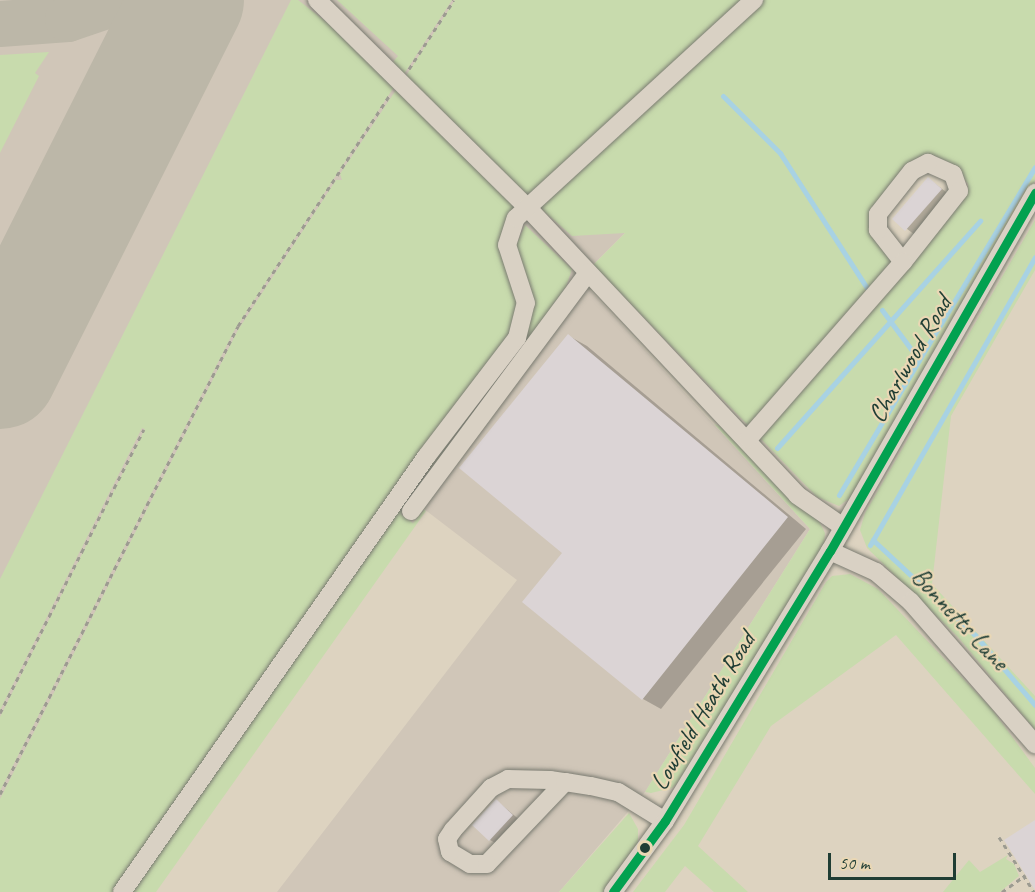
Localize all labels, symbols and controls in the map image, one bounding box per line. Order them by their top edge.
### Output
street label: Charlwood Road [861,290,959,428]
street label: Bonnetts Lane [904,561,1016,677]
street label: Lowfield Heath Road [644,626,762,796]
scale bar [831,841,958,879]
unlabelled marker [639,842,651,854]
text: 50 m [839,852,870,874]

